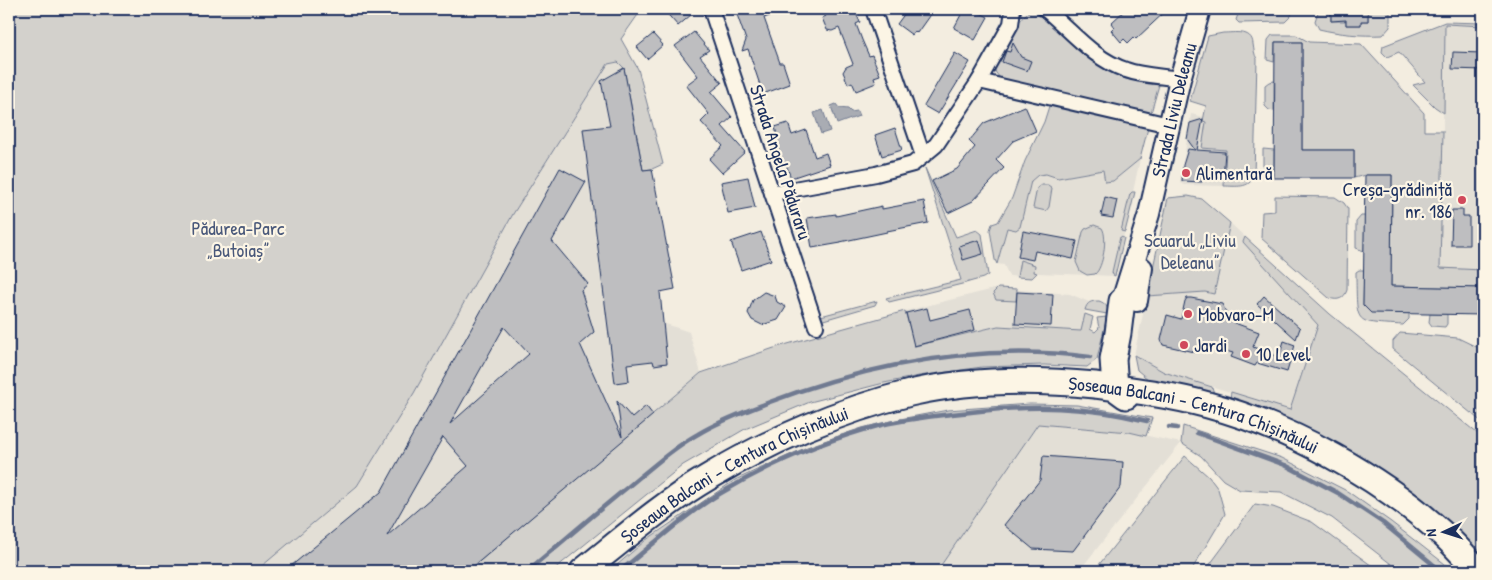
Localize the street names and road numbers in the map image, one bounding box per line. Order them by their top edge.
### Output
street label: Strada Liviu Deleanu [1145,39,1203,180]
street label: Strada Angela Păduraru [744,81,818,243]
street label: Șoseaua Balcani - Centura Chișinăului [1068,370,1323,460]
street label: Șoseaua Balcani - Centura Chișinăului [615,400,852,549]

